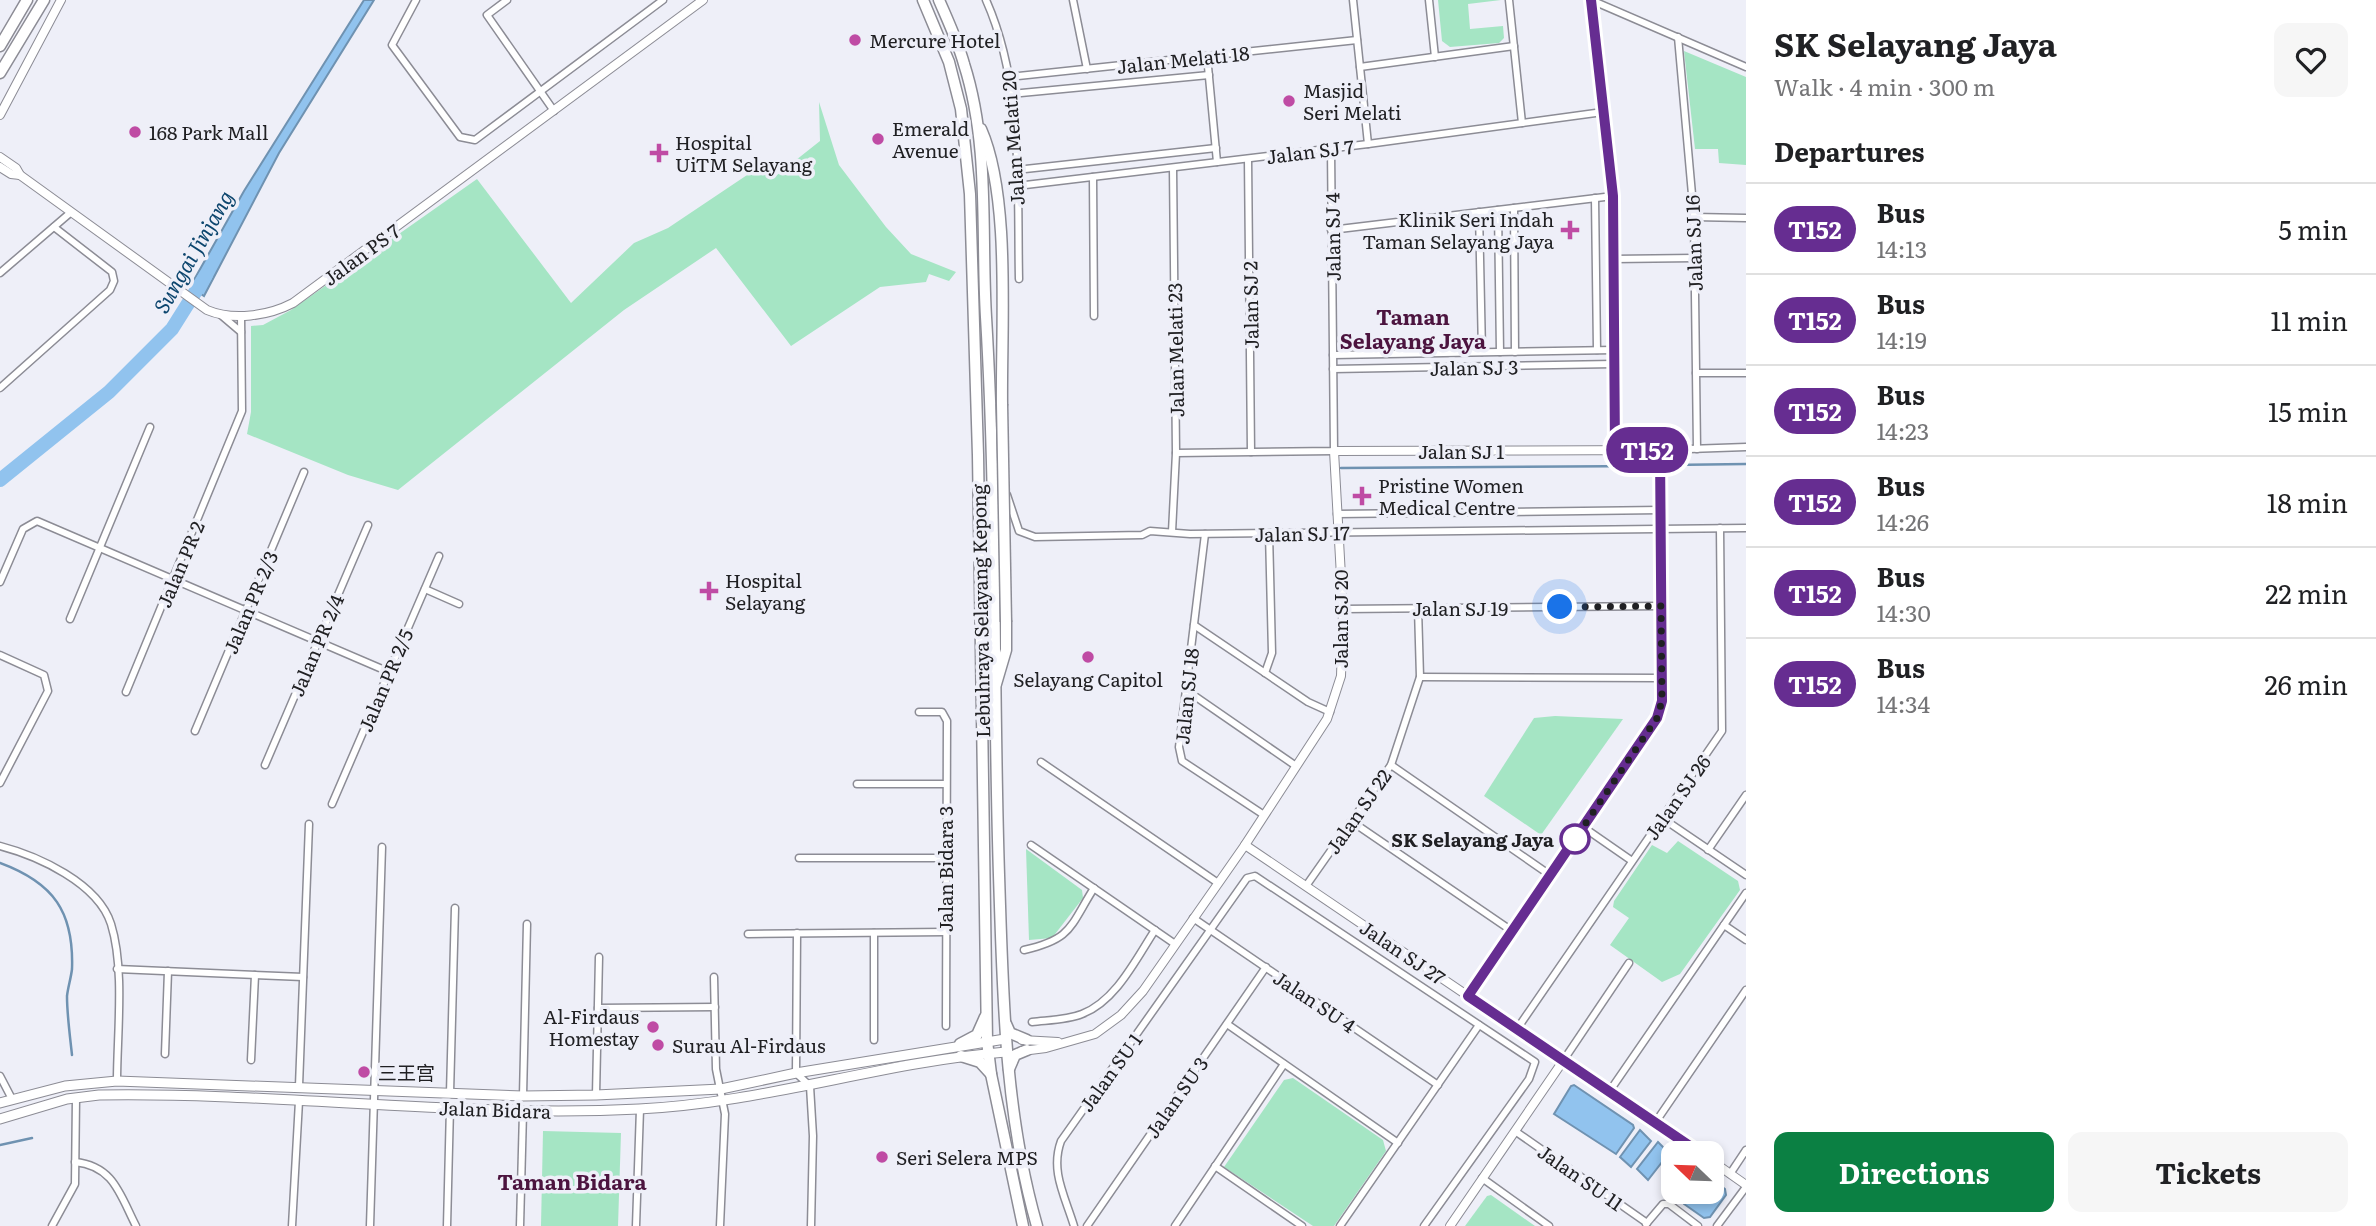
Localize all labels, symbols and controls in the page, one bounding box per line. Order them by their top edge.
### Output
text: SK Selayang Jaya [1774,18,2057,67]
button: heart [2274,23,2348,97]
place label: Mercure Hotel [869,26,1000,54]
marker: Mercure Hotel [847,32,863,48]
street label: Jalan Melati 18 [1115,38,1251,80]
street label: Jalan Melati 20 [993,69,1031,207]
text: Walk · 4 min · 300 m [1774,69,1995,103]
place label: Masjid Seri Melati [1303,76,1401,126]
marker: Masjid Seri Melati [1281,93,1297,109]
place label: Emerald Avenue [892,114,969,164]
place label: 168 Park Mall [149,118,268,146]
marker: 168 Park Mall [127,124,143,140]
place label: Hospital UiTM Selayang [675,128,813,178]
marker: Emerald Avenue [870,131,886,147]
text: Departures [1774,131,1925,170]
street label: Jalan SJ 7 [1265,132,1356,170]
marker: Hospital UiTM Selayang [649,143,669,163]
water label: Sungai Jinjang [144,184,240,318]
street label: Jalan SJ 4 [1317,192,1347,282]
text: Bus [1877,192,1925,231]
street label: Jalan SJ 16 [1677,194,1709,292]
place label: Klinik Seri Indah Taman Selayang Jaya [1362,205,1555,255]
text: 5 min [2279,209,2348,248]
text: T152 [1788,211,1842,246]
street label: Jalan PS 7 [317,216,406,292]
marker: Klinik Seri Indah Taman Selayang Jaya [1560,220,1580,240]
text: 14:13 [1877,231,1927,265]
street label: Jalan SJ 2 [1235,261,1265,349]
street label: Jalan Melati 23 [1160,282,1190,418]
text: Bus [1877,283,1925,322]
district label: Taman Selayang Jaya [1340,300,1487,355]
text: 11 min [2271,300,2348,339]
text: T152 [1788,302,1842,337]
text: 14:19 [1877,322,1927,356]
street label: Jalan SJ 3 [1429,352,1519,382]
text: Bus [1877,374,1925,413]
text: 15 min [2268,391,2348,430]
text: T152 [1788,393,1842,428]
text: 14:23 [1877,413,1929,447]
line badge: T152 [1598,427,1696,473]
text: T152 [1620,432,1674,467]
street label: Jalan SJ 1 [1418,437,1504,465]
text: Bus [1877,465,1925,504]
place label: Pristine Women Medical Centre [1378,471,1524,521]
text: 18 min [2267,482,2348,521]
street label: Lebuhraya Selayang Kepong [964,483,996,738]
text: T152 [1788,484,1842,519]
marker: Pristine Women Medical Centre [1352,486,1372,506]
text: 14:26 [1877,504,1929,538]
street label: Jalan PR 2 [149,516,211,612]
street label: Jalan SJ 17 [1254,518,1350,548]
street label: Jalan PR 2/3 [216,546,284,658]
text: Bus [1877,556,1925,595]
place label: Hospital Selayang [725,566,806,616]
street label: Jalan SJ 20 [1326,569,1354,669]
text: 22 min [2265,573,2348,612]
text: T152 [1788,575,1842,610]
marker: Hospital Selayang [699,581,719,601]
street label: Jalan PR 2/4 [282,589,350,700]
your location [1542,589,1577,624]
street label: Jalan SJ 19 [1412,594,1508,622]
text: 14:30 [1877,595,1931,629]
street label: Jalan PR 2/5 [351,624,419,736]
street label: Jalan SJ 18 [1167,646,1205,746]
text: Bus [1877,647,1925,686]
marker: Selayang Capitol [1080,649,1096,665]
text: 26 min [2265,664,2348,703]
place label: Selayang Capitol [1013,665,1163,693]
text: T152 [1788,666,1842,701]
text: 14:34 [1877,686,1930,720]
street label: Jalan SJ 26 [1637,749,1717,845]
street label: Jalan SJ 22 [1318,763,1398,859]
street label: Jalan Bidara 3 [931,806,959,932]
marker: SK Selayang Jaya [1560,824,1590,854]
place label: SK Selayang Jaya [1391,825,1554,853]
street label: Jalan SJ 27 [1355,913,1452,991]
street label: Jalan SU 4 [1268,963,1362,1039]
place label: Al-Firdaus Homestay [543,1002,639,1052]
marker: Al-Firdaus Homestay [645,1019,661,1035]
street label: Jalan SU 1 [1072,1027,1148,1117]
place label: Surau Al-Firdaus [672,1031,826,1059]
marker: Surau Al-Firdaus [650,1037,666,1053]
street label: Jalan SU 3 [1138,1051,1214,1143]
place label: 三王宫 [378,1058,435,1086]
marker: 三王宫 [356,1064,372,1080]
street label: Jalan Bidara [438,1093,553,1125]
button: Directions [1774,1132,2054,1212]
button: Tickets [2068,1132,2348,1212]
street label: Jalan SU 11 [1532,1137,1630,1217]
north arrow [1661,1141,1724,1204]
map controls [1661,1141,1724,1204]
place label: Seri Selera MPS [896,1143,1038,1171]
marker: Seri Selera MPS [874,1149,890,1165]
district label: Taman Bidara [497,1165,648,1196]

